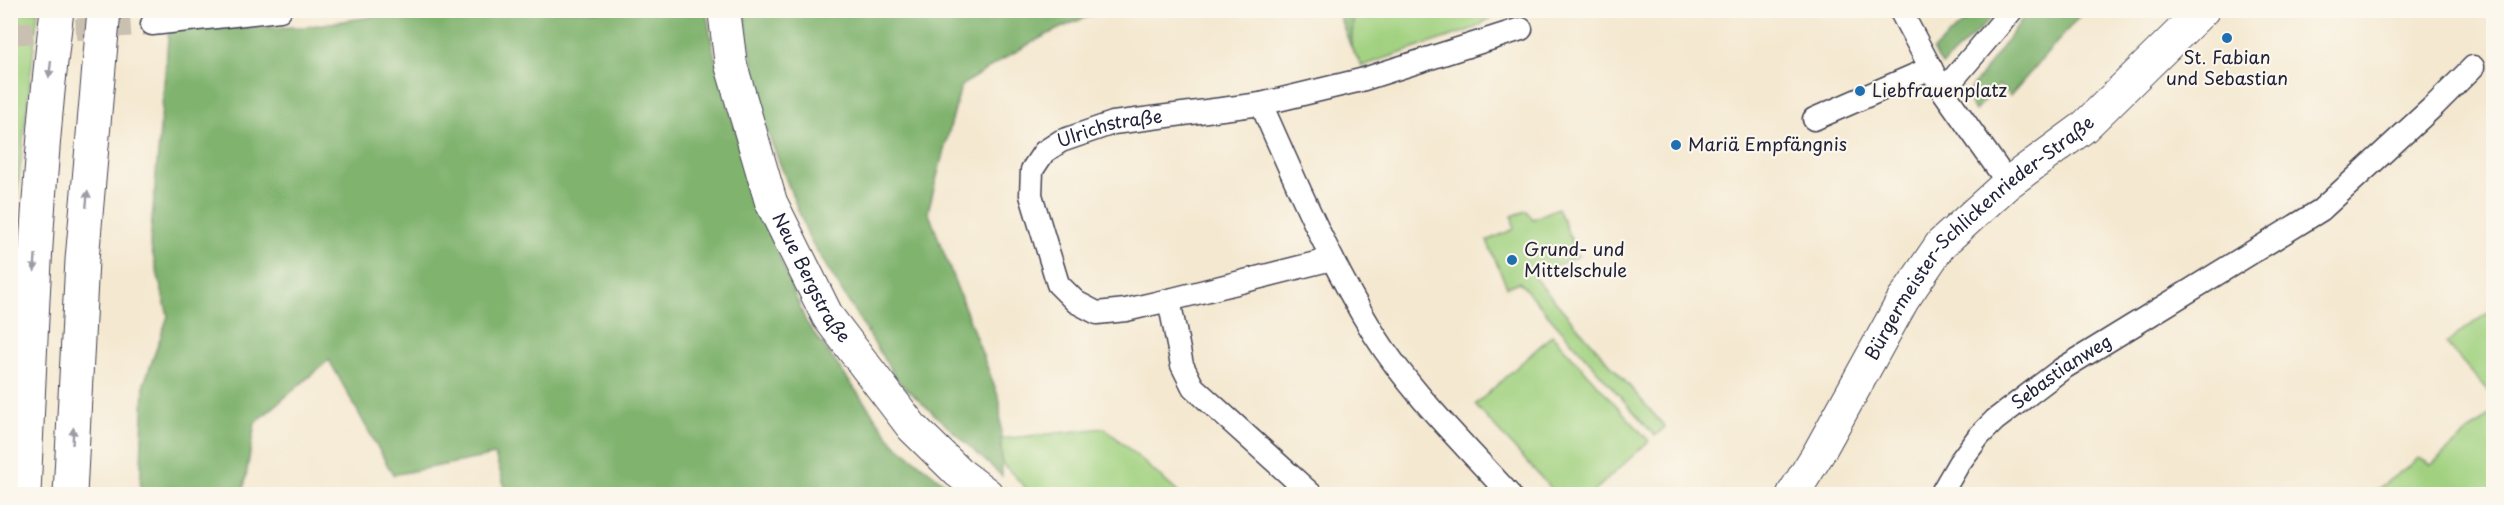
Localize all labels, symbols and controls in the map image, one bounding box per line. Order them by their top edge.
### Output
marker: St. Fabian und Sebastian [2220,31,2234,45]
place label: St. Fabian und Sebastian [2166,43,2288,91]
one-way arrow [45,59,55,78]
place label: Liebfrauenplatz [1872,76,2008,103]
marker: Liebfrauenplatz [1853,84,1867,98]
street label: Ulrichstraße [1053,102,1164,153]
street label: Bürgermeister-Schlickenrieder-Straße [1857,109,2100,365]
place label: Mariä Empfängnis [1688,130,1847,157]
marker: Mariä Empfängnis [1669,138,1683,152]
one-way arrow [82,190,92,209]
street label: Neue Bergstraße [766,208,858,348]
place label: Grund- und Mittelschule [1524,235,1627,283]
one-way arrow [30,253,40,272]
marker: Grund- und Mittelschule [1505,253,1519,267]
street label: Sebastianweg [2005,327,2116,415]
one-way arrow [69,427,78,446]

